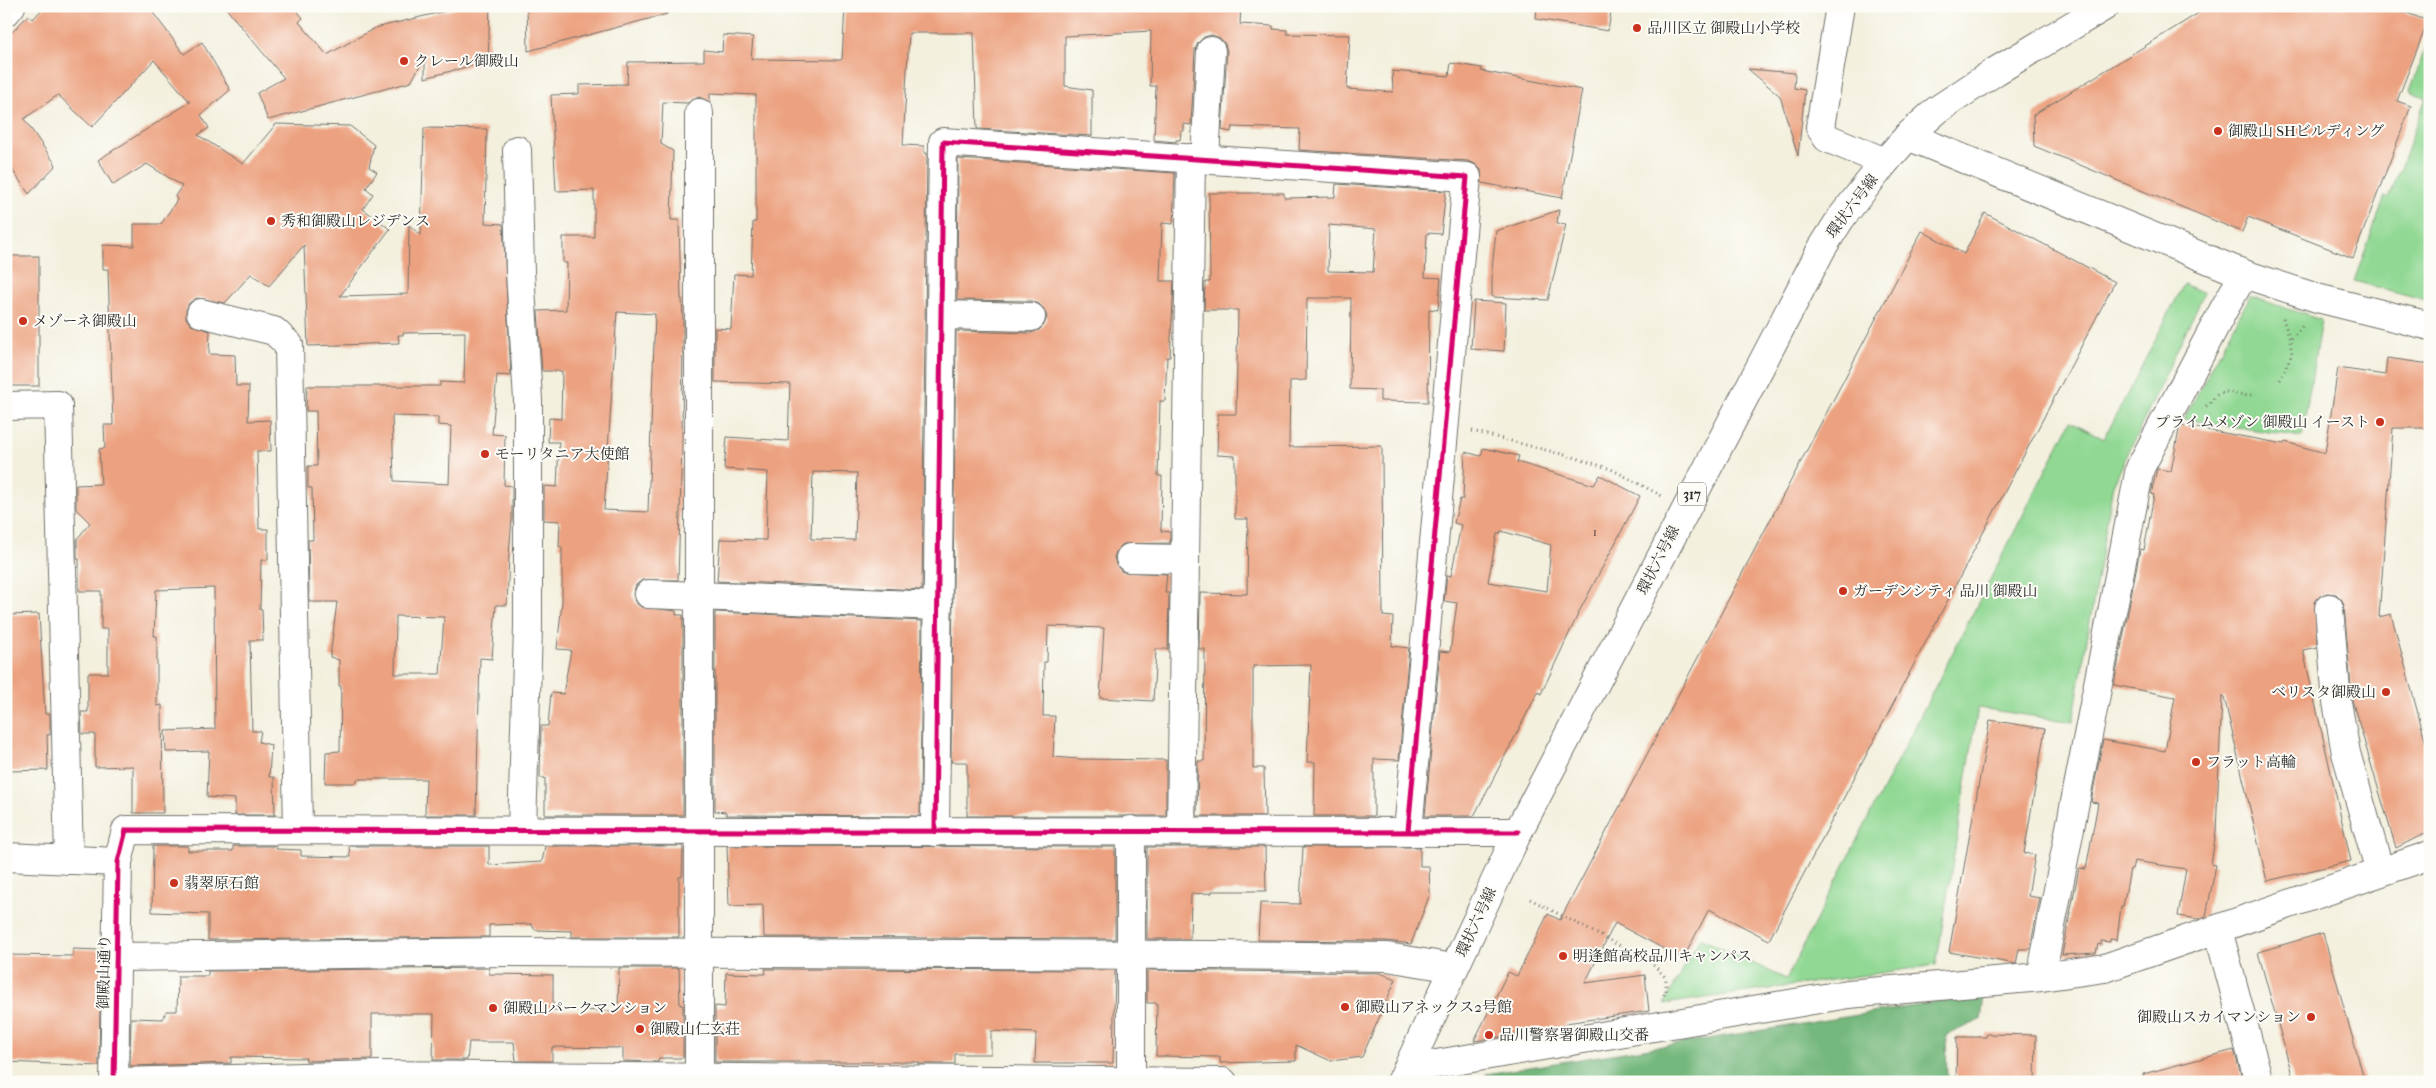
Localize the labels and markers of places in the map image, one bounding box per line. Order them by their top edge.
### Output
place label: 品川区立 御殿山小学校 [1647,19,1800,37]
marker: 品川区立 御殿山小学校 [1631,22,1643,34]
place label: クレール御殿山 [414,52,519,70]
marker: クレール御殿山 [398,55,410,67]
place label: 御殿山 SHビルディング [2228,122,2384,140]
marker: 御殿山 SHビルディング [2212,125,2224,137]
place label: 秀和御殿山レジデンス [281,212,430,230]
marker: 秀和御殿山レジデンス [265,215,277,227]
place label: メゾーネ御殿山 [33,312,137,330]
marker: メゾーネ御殿山 [17,315,29,327]
place label: プライムメゾン 御殿山 イースト [2155,413,2370,431]
marker: プライムメゾン 御殿山 イースト [2374,416,2386,428]
place label: モーリタニア大使館 [495,445,629,463]
marker: モーリタニア大使館 [479,448,491,460]
place label: ガーデンシティ 品川 御殿山 [1853,582,2038,600]
marker: ガーデンシティ 品川 御殿山 [1837,585,1849,597]
place label: ベリスタ御殿山 [2271,683,2376,701]
marker: ベリスタ御殿山 [2380,686,2392,698]
place label: フラット高輪 [2206,753,2296,771]
marker: フラット高輪 [2190,756,2202,768]
place label: 翡翠原石館 [184,874,259,892]
marker: 翡翠原石館 [168,877,180,889]
place label: 明逢館高校品川キャンパス [1573,947,1752,965]
marker: 明逢館高校品川キャンパス [1557,950,1569,962]
place label: 御殿山アネックス2号館 [1355,998,1512,1016]
place label: 御殿山パークマンション [503,999,667,1017]
marker: 御殿山アネックス2号館 [1339,1001,1351,1013]
marker: 御殿山パークマンション [487,1002,499,1014]
place label: 御殿山スカイマンション [2137,1008,2301,1026]
marker: 御殿山スカイマンション [2305,1011,2317,1023]
place label: 御殿山仁玄荘 [650,1020,740,1038]
marker: 御殿山仁玄荘 [634,1023,646,1035]
place label: 品川警察署御殿山交番 [1499,1026,1649,1044]
marker: 品川警察署御殿山交番 [1483,1029,1495,1041]

